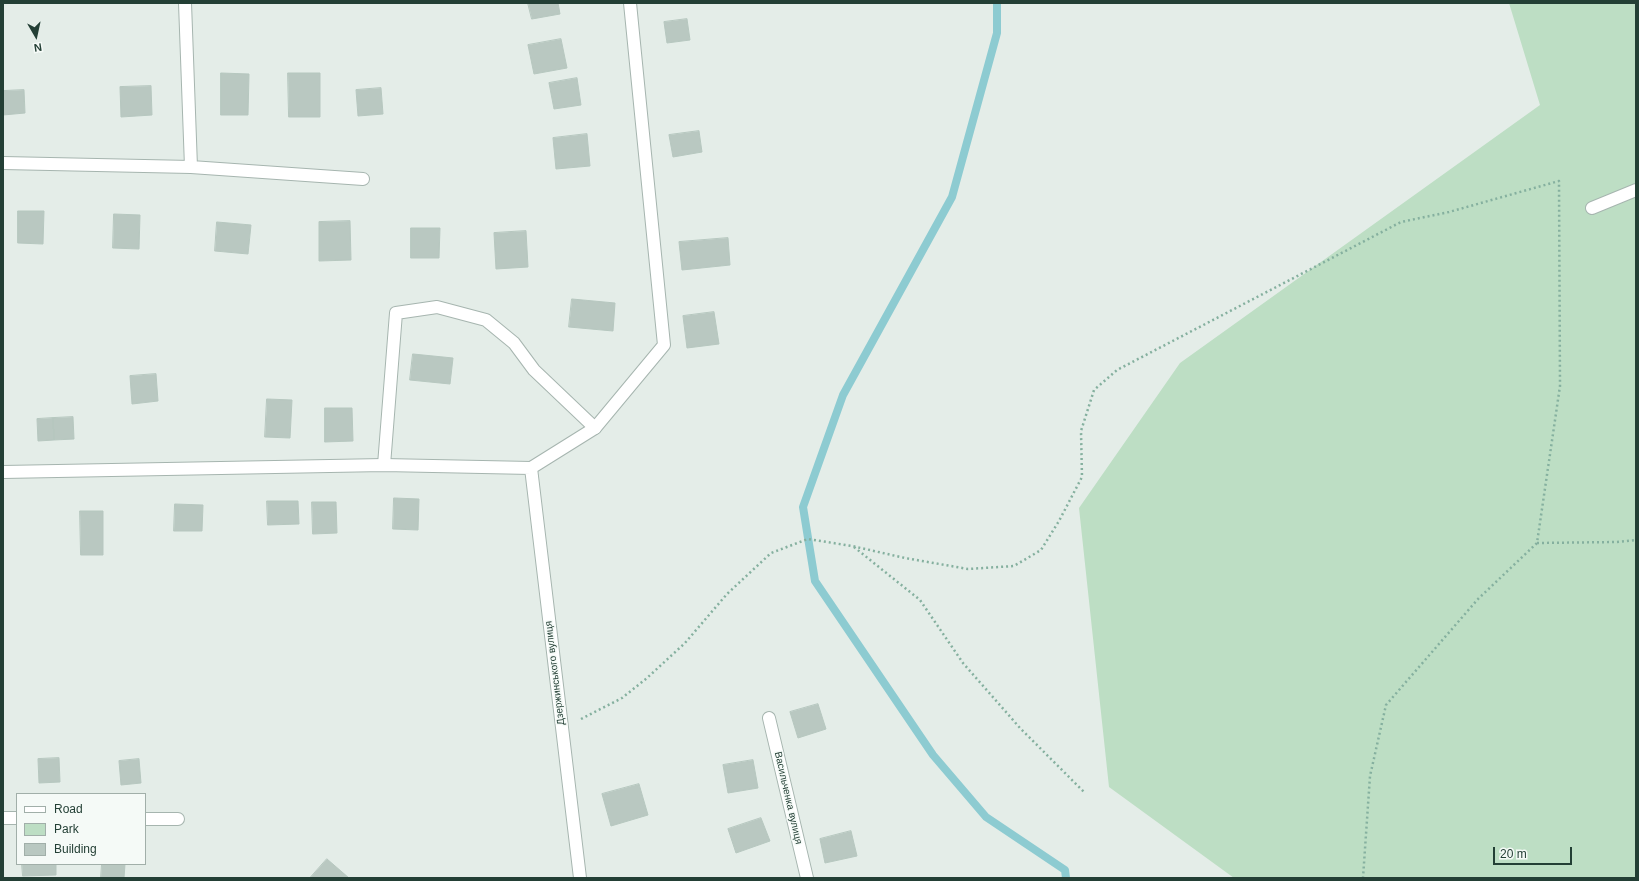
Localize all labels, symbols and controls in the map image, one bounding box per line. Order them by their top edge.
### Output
north arrow [16,16,56,56]
text: N [33,41,43,54]
street label: Дзержинського вулиця [543,620,567,726]
street label: Васильченка вулиця [771,750,805,846]
legend [16,793,146,865]
text: Road [54,802,83,816]
text: Park [54,822,79,836]
scale bar [1495,839,1574,865]
text: Building [54,842,97,856]
text: 20 m [1500,847,1527,861]

